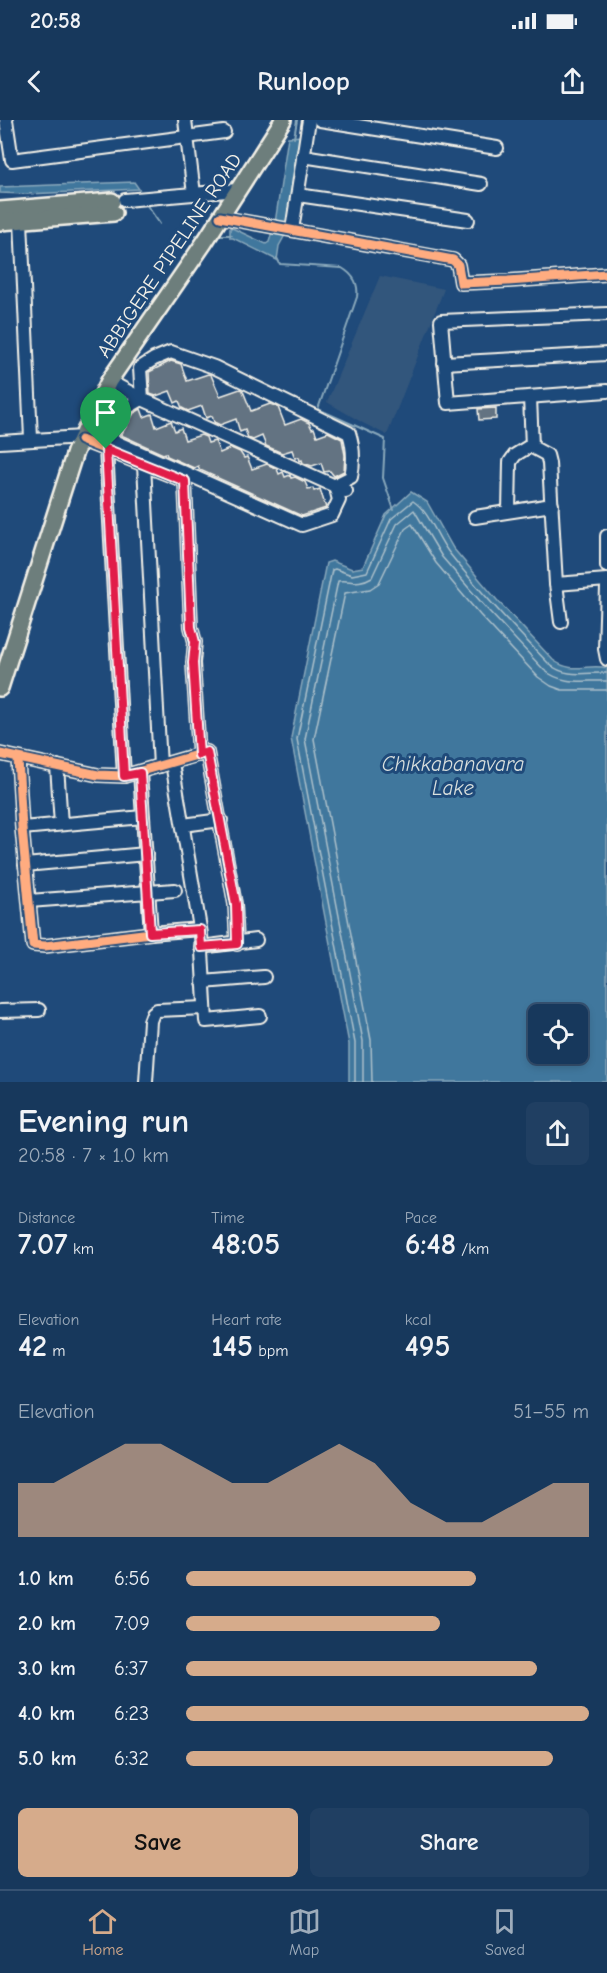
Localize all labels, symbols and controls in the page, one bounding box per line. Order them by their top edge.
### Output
text: 20:58 [30,8,81,34]
icon: back [18,65,51,98]
icon: share [556,65,589,98]
text: Runloop [257,66,350,97]
street label: ABBIGERE PIPELINE ROAD [92,149,247,362]
pin [80,387,131,449]
icon: arrive [89,396,122,429]
water label: Chikkabanavara Lake [382,752,525,800]
map controls [528,1004,588,1064]
button: locate [528,1004,588,1064]
text: Evening run [18,1102,189,1140]
button: share [526,1102,589,1165]
text: 20:58 · 7 × 1.0 km [18,1144,169,1167]
text: Distance [18,1209,75,1227]
text: Time [211,1209,245,1227]
text: Pace [405,1209,437,1227]
text: 7.07 [18,1227,68,1262]
text: 48:05 [211,1227,280,1262]
text: 6:48 [405,1227,456,1262]
text: km [68,1240,94,1258]
text: /km [456,1240,489,1258]
text: Elevation [18,1311,79,1329]
text: Heart rate [211,1311,282,1329]
text: kcal [405,1311,432,1329]
text: 42 [18,1329,47,1364]
text: 145 [211,1329,253,1364]
text: 495 [405,1329,450,1364]
text: m [47,1342,66,1360]
text: bpm [253,1342,288,1360]
text: Elevation [18,1400,95,1423]
text: 51–55 m [513,1400,589,1423]
text: 1.0 km [18,1567,74,1590]
text: 6:56 [114,1567,150,1590]
text: 2.0 km [18,1612,76,1635]
text: 7:09 [114,1612,150,1635]
text: 3.0 km [18,1657,76,1680]
text: 6:37 [114,1657,148,1680]
text: 4.0 km [18,1702,75,1725]
text: 6:23 [114,1702,149,1725]
text: 5.0 km [18,1747,76,1770]
text: 6:32 [114,1747,149,1770]
button: Save [18,1808,298,1877]
button: Share [310,1808,589,1877]
tab: Home [82,1905,123,1959]
tab: Map [288,1905,321,1959]
tab: Saved [485,1905,525,1959]

